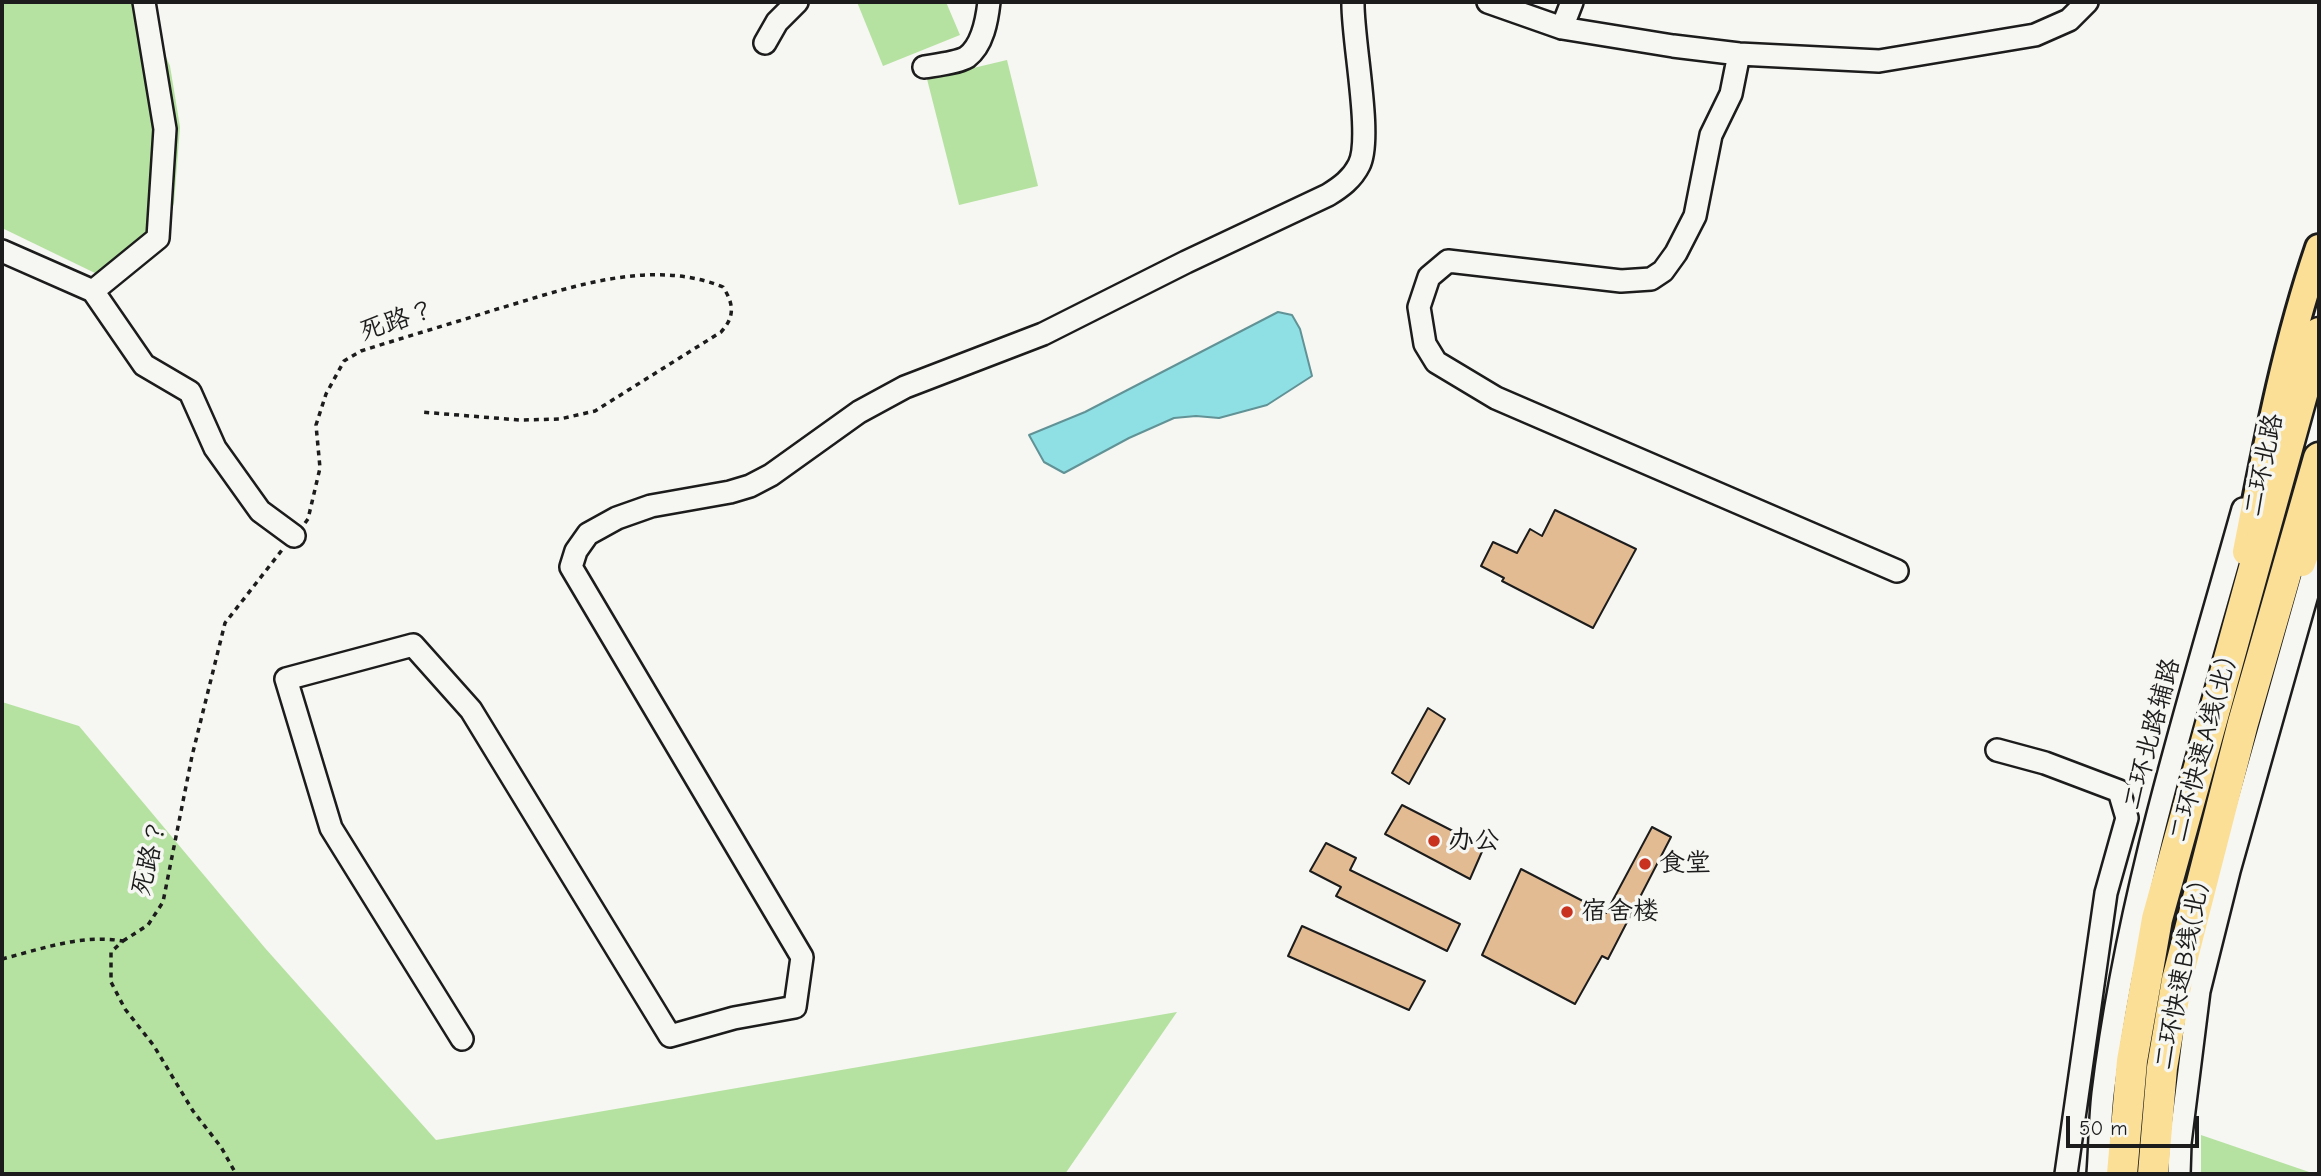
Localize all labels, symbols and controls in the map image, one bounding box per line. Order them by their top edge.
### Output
street label: 死路？ [355,294,439,348]
street label: 二环北路 [2238,411,2290,519]
street label: 二环北路辅路 [2117,655,2187,813]
street label: 二环快速A线(北) [2163,655,2243,845]
street label: 死路？ [125,816,175,900]
place label: 办公 [1448,825,1500,857]
marker: 办公 [1426,833,1442,849]
place label: 食堂 [1659,848,1711,880]
marker: 食堂 [1637,856,1653,872]
street label: 二环快速B线(北) [2149,880,2215,1072]
place label: 宿舍楼 [1581,896,1659,928]
marker: 宿舍楼 [1559,904,1575,920]
scale bar [2069,1102,2202,1146]
text: 50 m [2079,1116,2128,1140]

